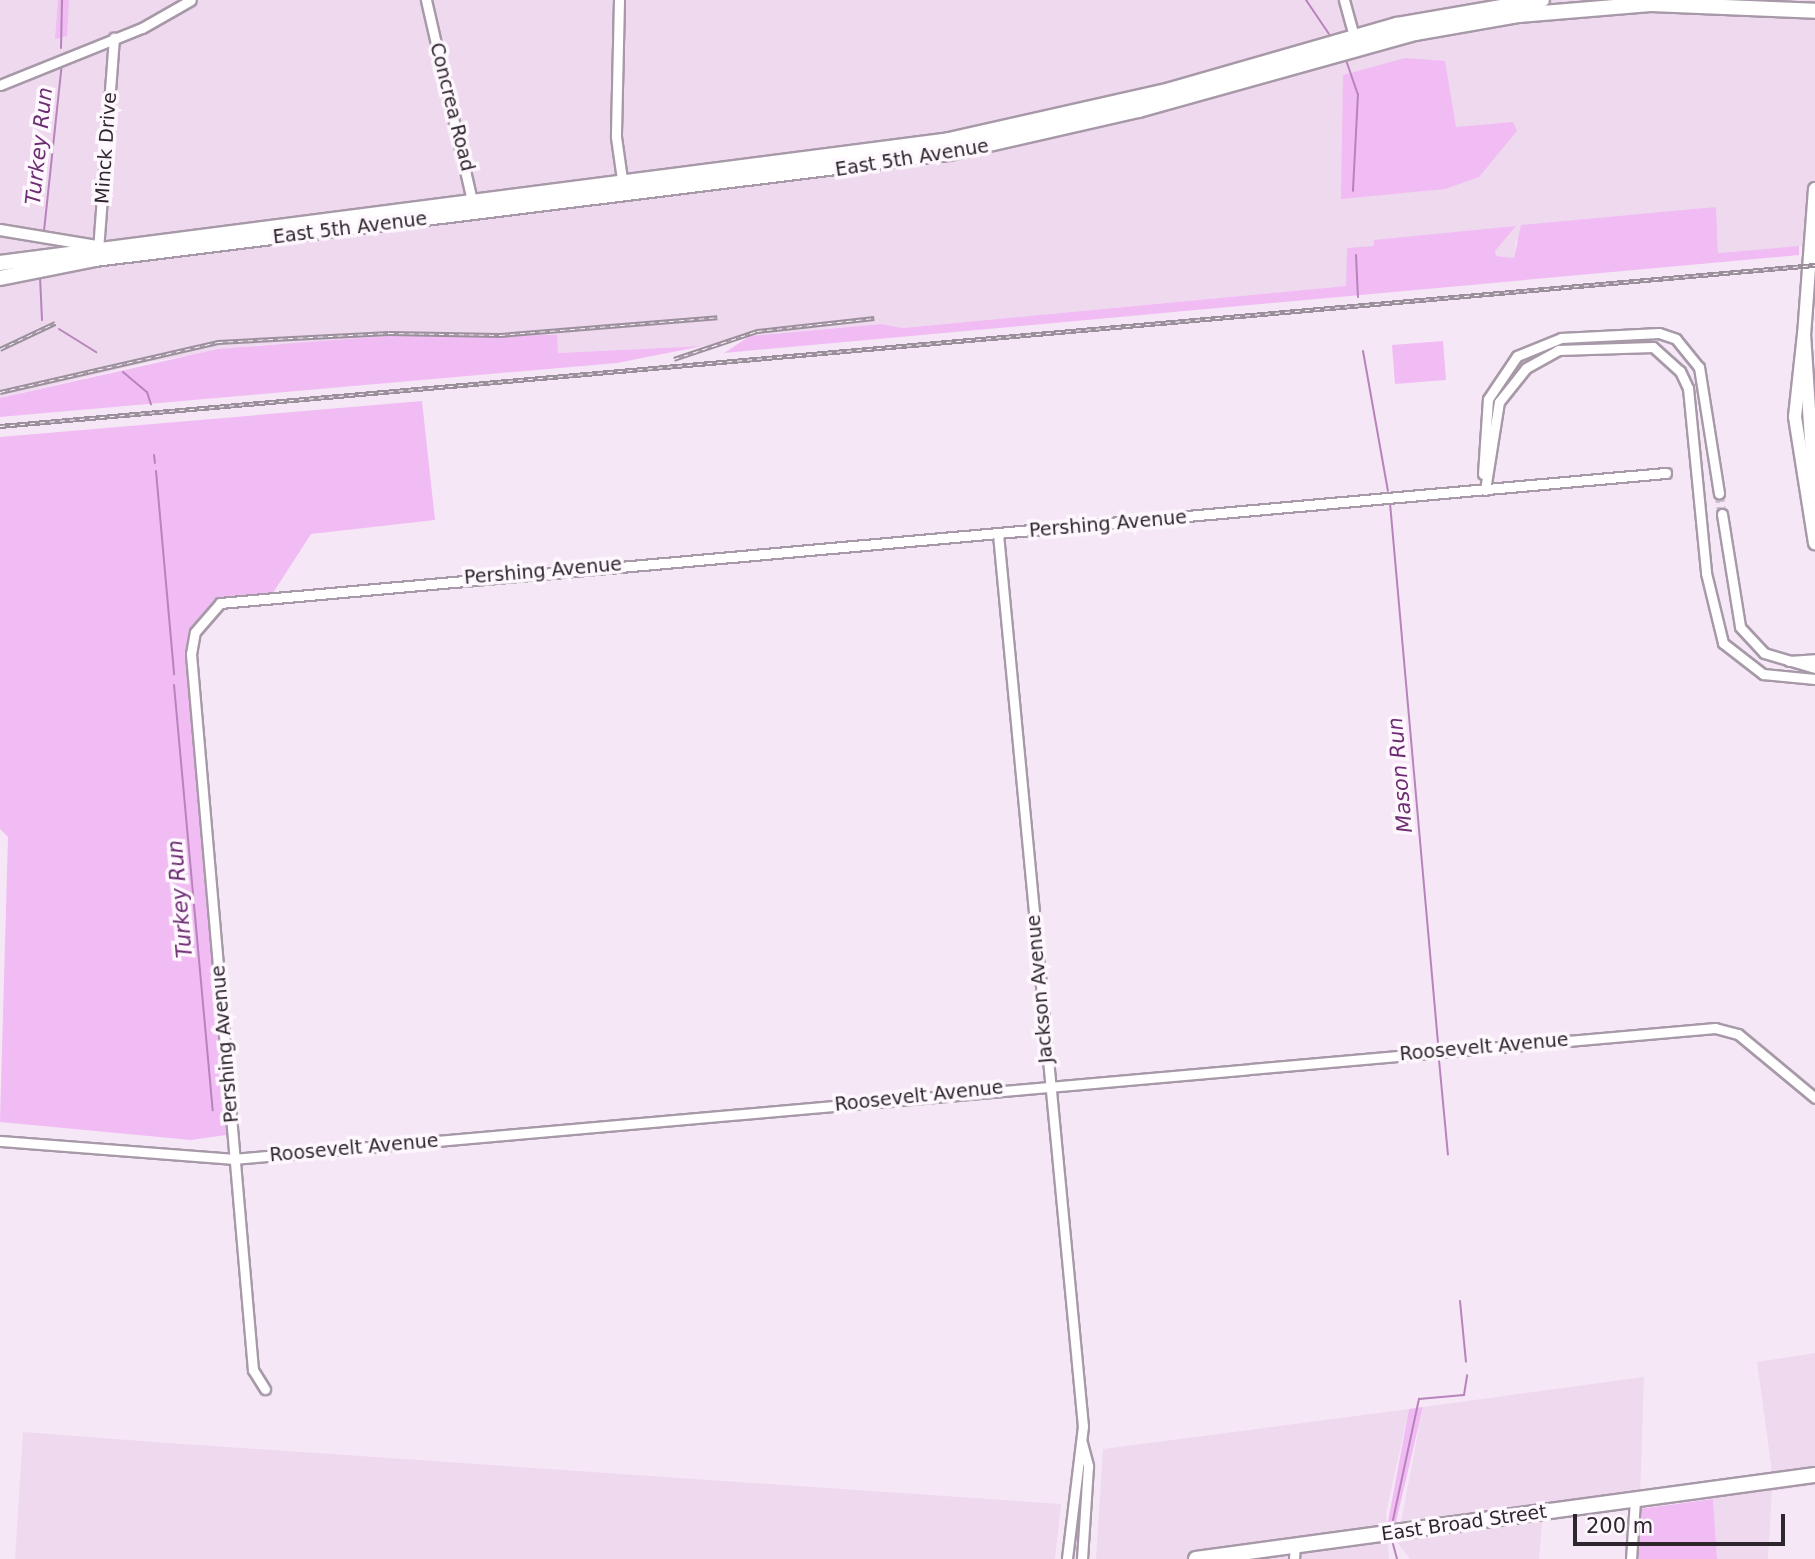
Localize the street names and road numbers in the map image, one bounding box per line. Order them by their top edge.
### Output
street label: Concrea Road [425,40,479,174]
street label: Minck Drive [91,91,121,205]
street label: East 5th Avenue [834,135,990,181]
street label: East 5th Avenue [272,207,428,249]
street label: Pershing Avenue [1028,506,1188,542]
street label: Pershing Avenue [463,553,623,589]
street label: Jackson Avenue [1022,914,1058,1064]
street label: Pershing Avenue [207,964,243,1124]
street label: Roosevelt Avenue [1399,1028,1569,1066]
street label: Roosevelt Avenue [834,1076,1004,1116]
street label: Roosevelt Avenue [269,1129,439,1167]
street label: East Broad Street [1380,1500,1548,1546]

